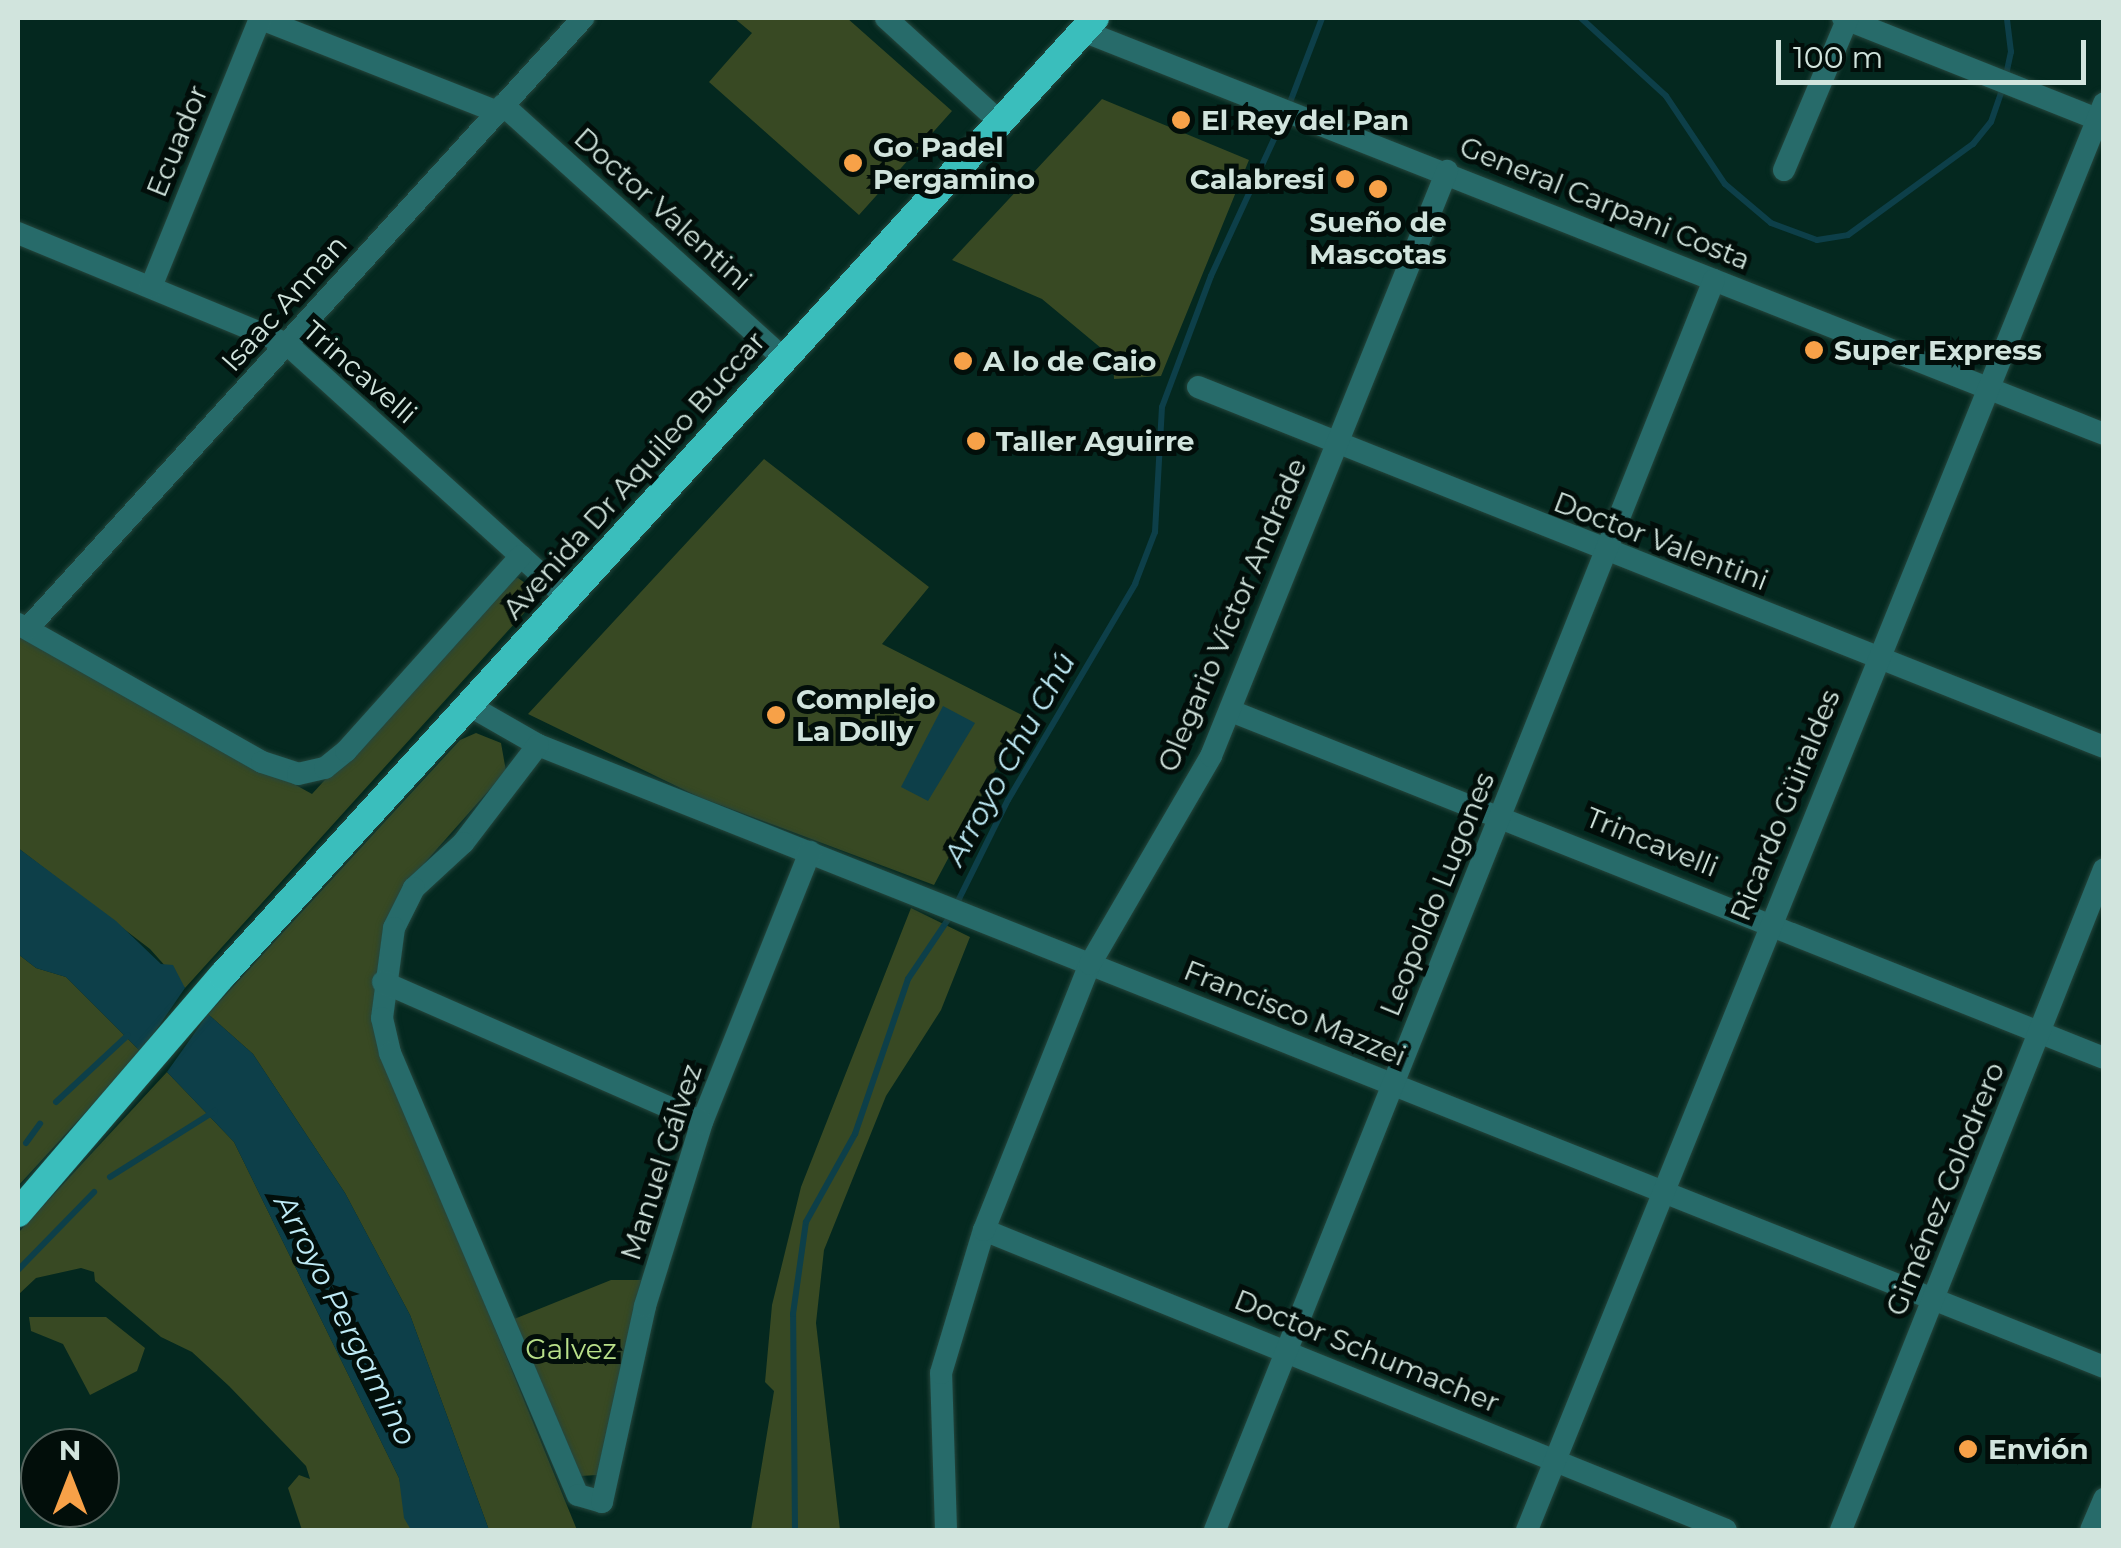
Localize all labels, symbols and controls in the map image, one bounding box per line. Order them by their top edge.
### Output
scale bar [1781,20,2091,82]
text: 100 m [1793,39,1883,76]
street label: Ecuador [139,80,215,202]
place label: El Rey del Pan [1201,103,1409,137]
marker: El Rey del Pan [1170,109,1192,131]
street label: Doctor Valentini [567,121,759,297]
street label: General Carpani Costa [1455,129,1755,277]
place label: Go Padel Pergamino [873,130,1035,196]
marker: Go Padel Pergamino [842,152,864,174]
place label: Calabresi [1190,162,1325,196]
marker: Calabresi [1334,168,1356,190]
marker: Sueño de Mascotas [1367,178,1389,200]
place label: Sueño de Mascotas [1309,205,1447,271]
street label: Isaac Annan [214,228,354,378]
street label: Trincavelli [296,314,424,430]
street label: Avenida Dr Aquileo Buccar [496,324,772,626]
place label: Super Express [1834,333,2042,367]
marker: Super Express [1803,339,1825,361]
place label: A lo de Caio [983,344,1156,378]
marker: A lo de Caio [952,350,974,372]
place label: Taller Aguirre [996,424,1194,458]
marker: Taller Aguirre [965,430,987,452]
street label: Olegario Víctor Andrade [1151,453,1313,777]
street label: Doctor Valentini [1549,485,1773,597]
water label: Arroyo Chu Chú [937,646,1083,872]
place label: Complejo La Dolly [796,682,936,748]
street label: Ricardo Güiraldes [1723,684,1847,926]
marker: Complejo La Dolly [765,704,787,726]
street label: Leopoldo Lugones [1373,767,1501,1021]
street label: Trincavelli [1581,800,1723,884]
street label: Francisco Mazzei [1179,953,1411,1073]
street label: Giménez Colodrero [1879,1057,2011,1321]
street label: Manuel Gálvez [613,1060,709,1264]
water label: Arroyo Pergamino [266,1189,424,1451]
street label: Doctor Schumacher [1230,1282,1504,1420]
park label: Galvez [525,1332,617,1366]
north arrow [20,1428,120,1528]
place label: Envión [1988,1432,2089,1466]
text: N [59,1433,81,1467]
marker: Envión [1957,1438,1979,1460]

